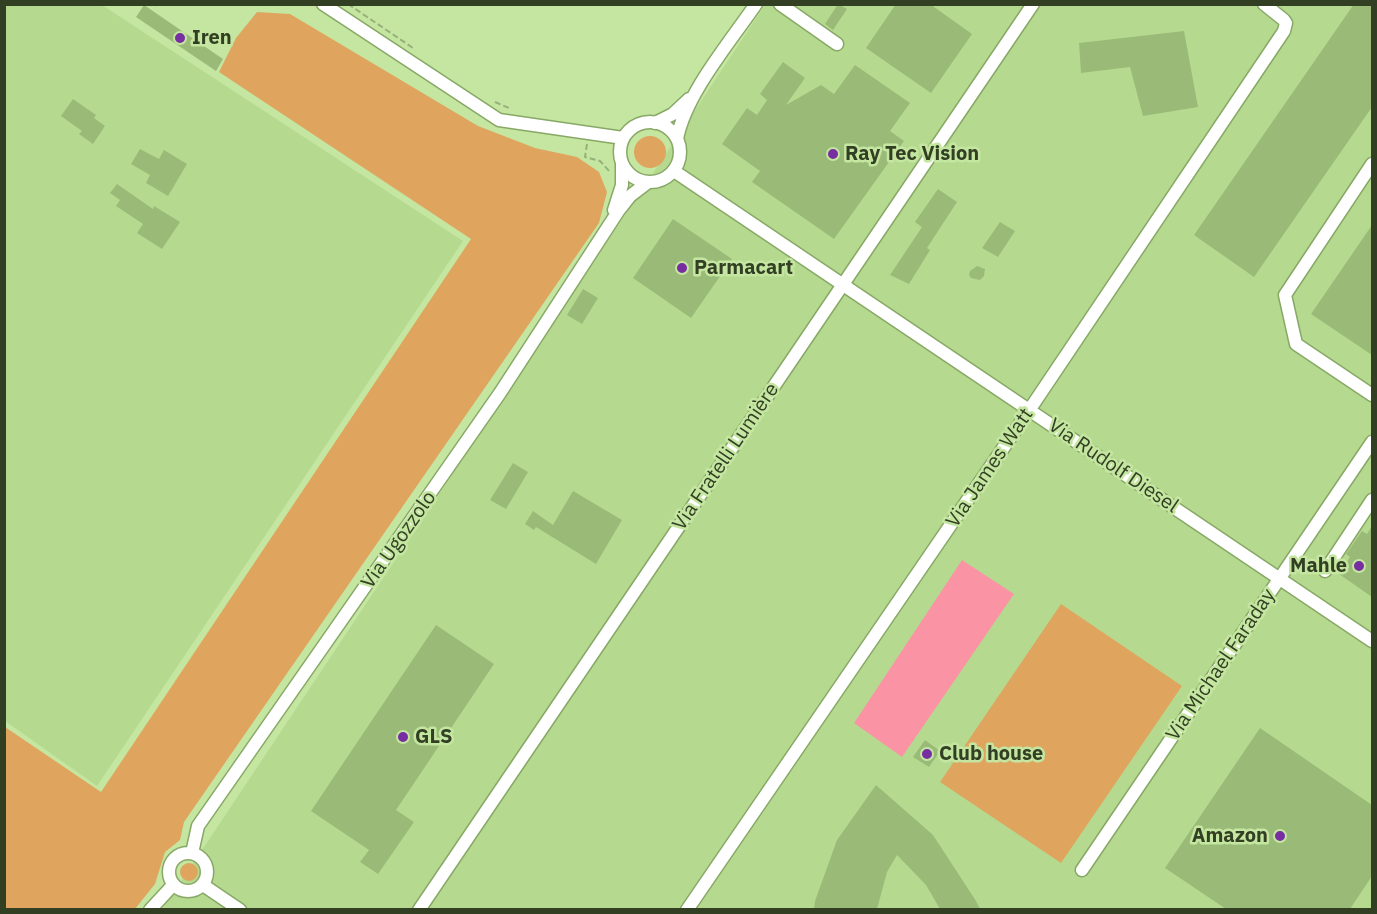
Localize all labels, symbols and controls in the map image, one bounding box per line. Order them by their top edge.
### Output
place label: Iren [192,26,232,50]
marker: Iren [173,31,187,45]
place label: Ray Tec Vision [845,142,979,166]
marker: Ray Tec Vision [826,147,840,161]
place label: Parmacart [694,256,793,280]
marker: Parmacart [675,261,689,275]
street label: Via Fratelli Lumière [668,379,784,535]
street label: Via James Watt [941,404,1039,532]
street label: Via Rudolf Diesel [1043,414,1183,518]
street label: Via Ugozzolo [357,487,441,593]
place label: Mahle [1290,554,1347,578]
marker: Mahle [1352,559,1366,573]
street label: Via Michael Faraday [1161,584,1281,746]
place label: GLS [415,725,452,749]
marker: GLS [396,730,410,744]
place label: Club house [939,742,1043,766]
marker: Club house [920,747,934,761]
place label: Amazon [1192,824,1268,848]
marker: Amazon [1273,829,1287,843]

